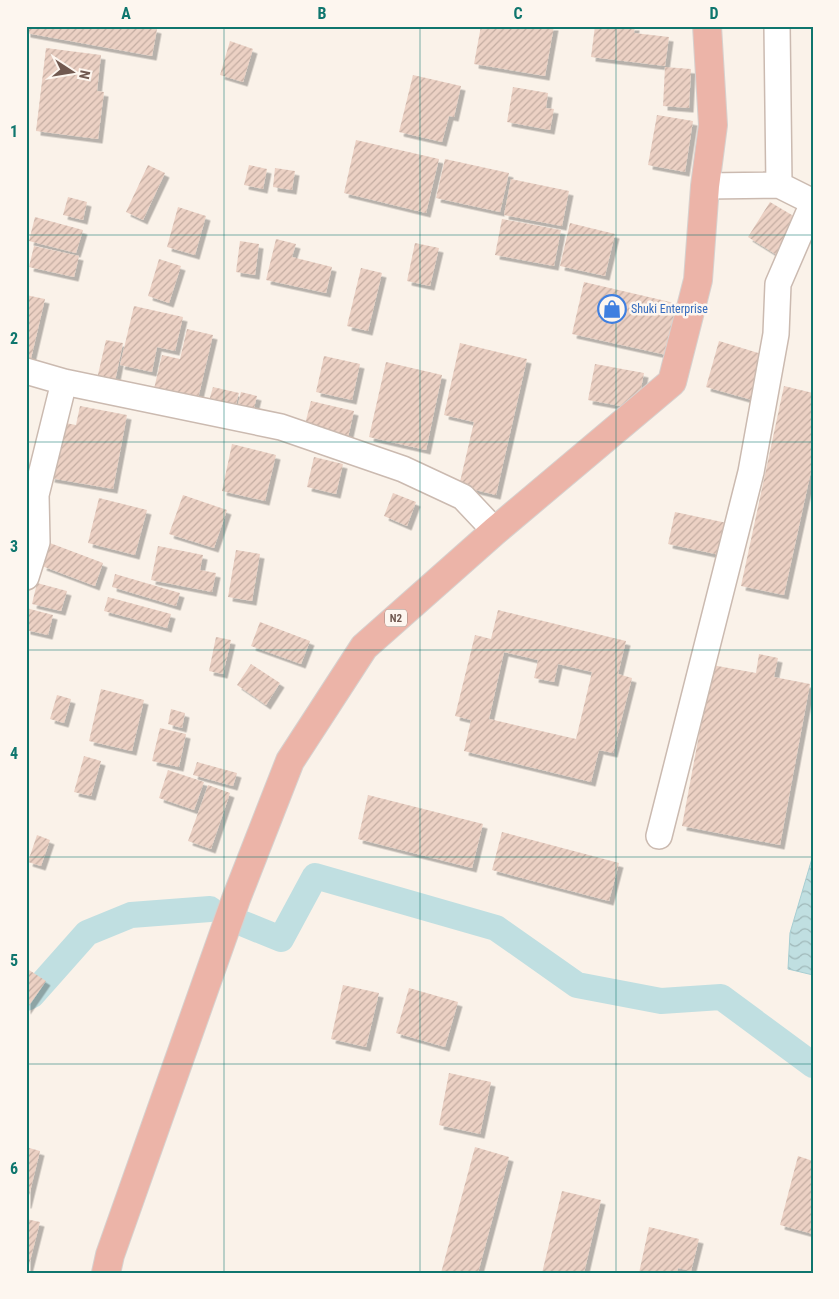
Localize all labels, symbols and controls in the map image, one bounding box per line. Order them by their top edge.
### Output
text: A [121,4,131,23]
text: B [318,4,327,23]
text: C [513,4,523,23]
text: D [709,4,719,23]
north arrow [48,48,98,98]
text: N [76,69,93,81]
text: 1 [10,122,18,141]
shop icon: Shuki Enterprise [597,294,627,324]
place label: Shuki Enterprise [631,302,708,316]
text: 2 [10,329,18,348]
text: 3 [10,537,18,556]
road number: N2 [385,610,407,626]
text: 4 [10,744,18,763]
text: 5 [10,951,18,970]
text: 6 [10,1159,18,1178]

